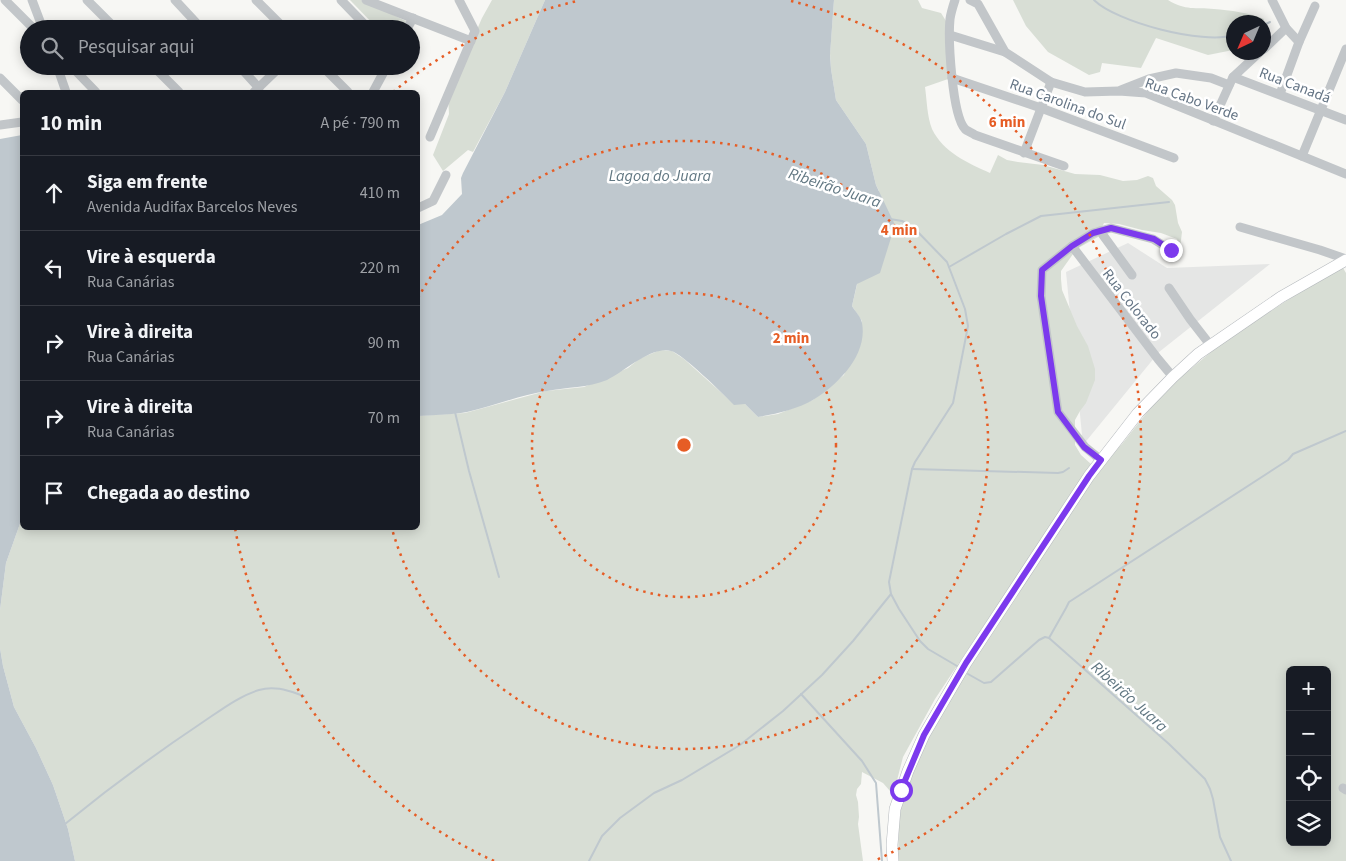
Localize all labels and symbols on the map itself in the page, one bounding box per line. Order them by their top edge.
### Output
north arrow [1226,15,1271,60]
street label: Rua Canadá [1256,62,1334,109]
street label: Rua Cabo Verde [1142,73,1242,126]
street label: Rua Carolina do Sul [1007,74,1129,135]
text: 6 min [989,112,1025,133]
water label: Ribeirão Juara [786,163,884,213]
water label: Lagoa do Juara [609,165,712,187]
text: 4 min [881,220,917,241]
route end [1160,239,1183,262]
street label: Rua Colorado [1097,264,1166,344]
text: 2 min [773,328,809,349]
centre of rings [675,436,693,454]
water label: Ribeirão Juara [1086,656,1173,737]
route start [890,779,913,802]

